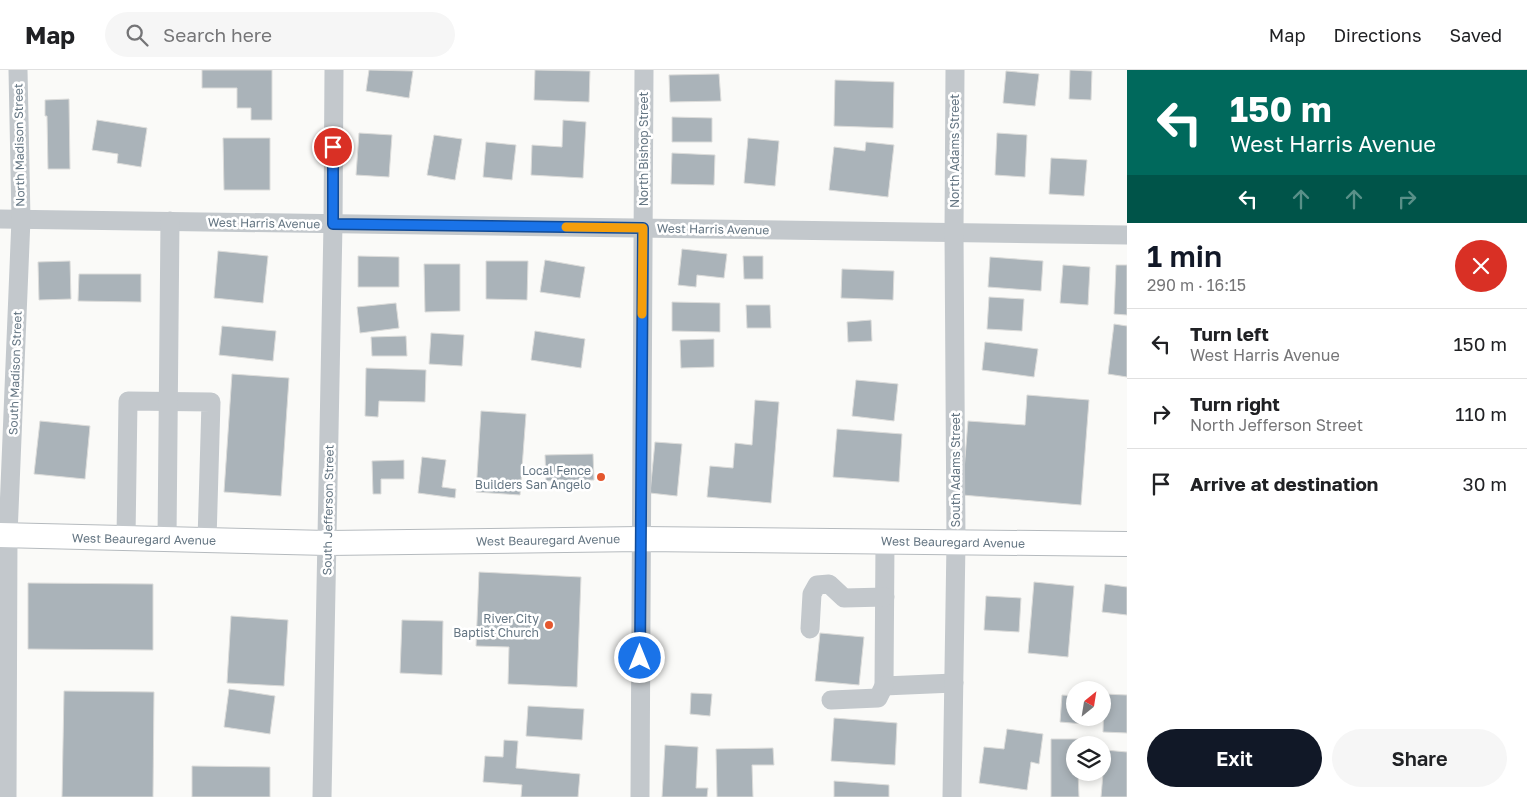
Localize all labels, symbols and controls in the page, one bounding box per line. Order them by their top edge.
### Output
search box [105,12,455,57]
text: Map [25,20,75,49]
icon: search [123,21,151,49]
text: Search here [163,23,272,46]
text: Map [1269,24,1305,46]
text: Directions [1333,24,1421,46]
text: Saved [1449,24,1502,46]
street label: North Madison Street [10,83,28,207]
text: 150 m [1230,88,1332,130]
icon: left [1147,90,1212,155]
street label: North Bishop Street [636,92,651,206]
street label: North Adams Street [947,94,962,208]
pin [312,126,354,168]
text: West Harris Avenue [1230,130,1436,157]
icon: arrive [319,133,347,161]
icon: left [1234,185,1262,213]
icon: ahead [1287,185,1315,213]
icon: ahead [1340,185,1368,213]
icon: right [1393,185,1421,213]
street label: West Harris Avenue [208,215,320,231]
street label: West Harris Avenue [657,221,769,237]
text: 1 min [1147,238,1222,274]
button: close [1455,240,1507,292]
text: 290 m · 16:15 [1147,275,1246,295]
street label: South Madison Street [5,310,25,435]
text: Turn left [1190,322,1269,345]
icon: left [1147,330,1175,358]
text: 150 m [1453,332,1507,355]
text: West Harris Avenue [1190,345,1340,365]
text: Turn right [1190,392,1280,415]
icon: right [1147,400,1175,428]
text: 110 m [1455,402,1507,425]
street label: South Adams Street [948,412,963,527]
text: North Jefferson Street [1190,415,1363,435]
street label: South Jefferson Street [319,444,337,575]
place label: Local Fence Builders San Angelo [475,463,591,492]
icon: arrive [1147,470,1175,498]
marker: Local Fence Builders San Angelo [595,471,607,483]
text: Arrive at destination [1190,472,1378,495]
text: 30 m [1463,472,1507,495]
street label: West Beauregard Avenue [72,530,216,548]
street label: West Beauregard Avenue [476,531,620,549]
street label: West Beauregard Avenue [881,533,1025,551]
place label: River City Baptist Church [453,611,539,640]
marker: River City Baptist Church [543,619,555,631]
position arrow [613,631,665,683]
north arrow [1066,681,1111,726]
map controls [1066,681,1111,781]
button: Exit [1147,729,1322,787]
button: Share [1332,729,1507,787]
button: layers [1066,736,1111,781]

